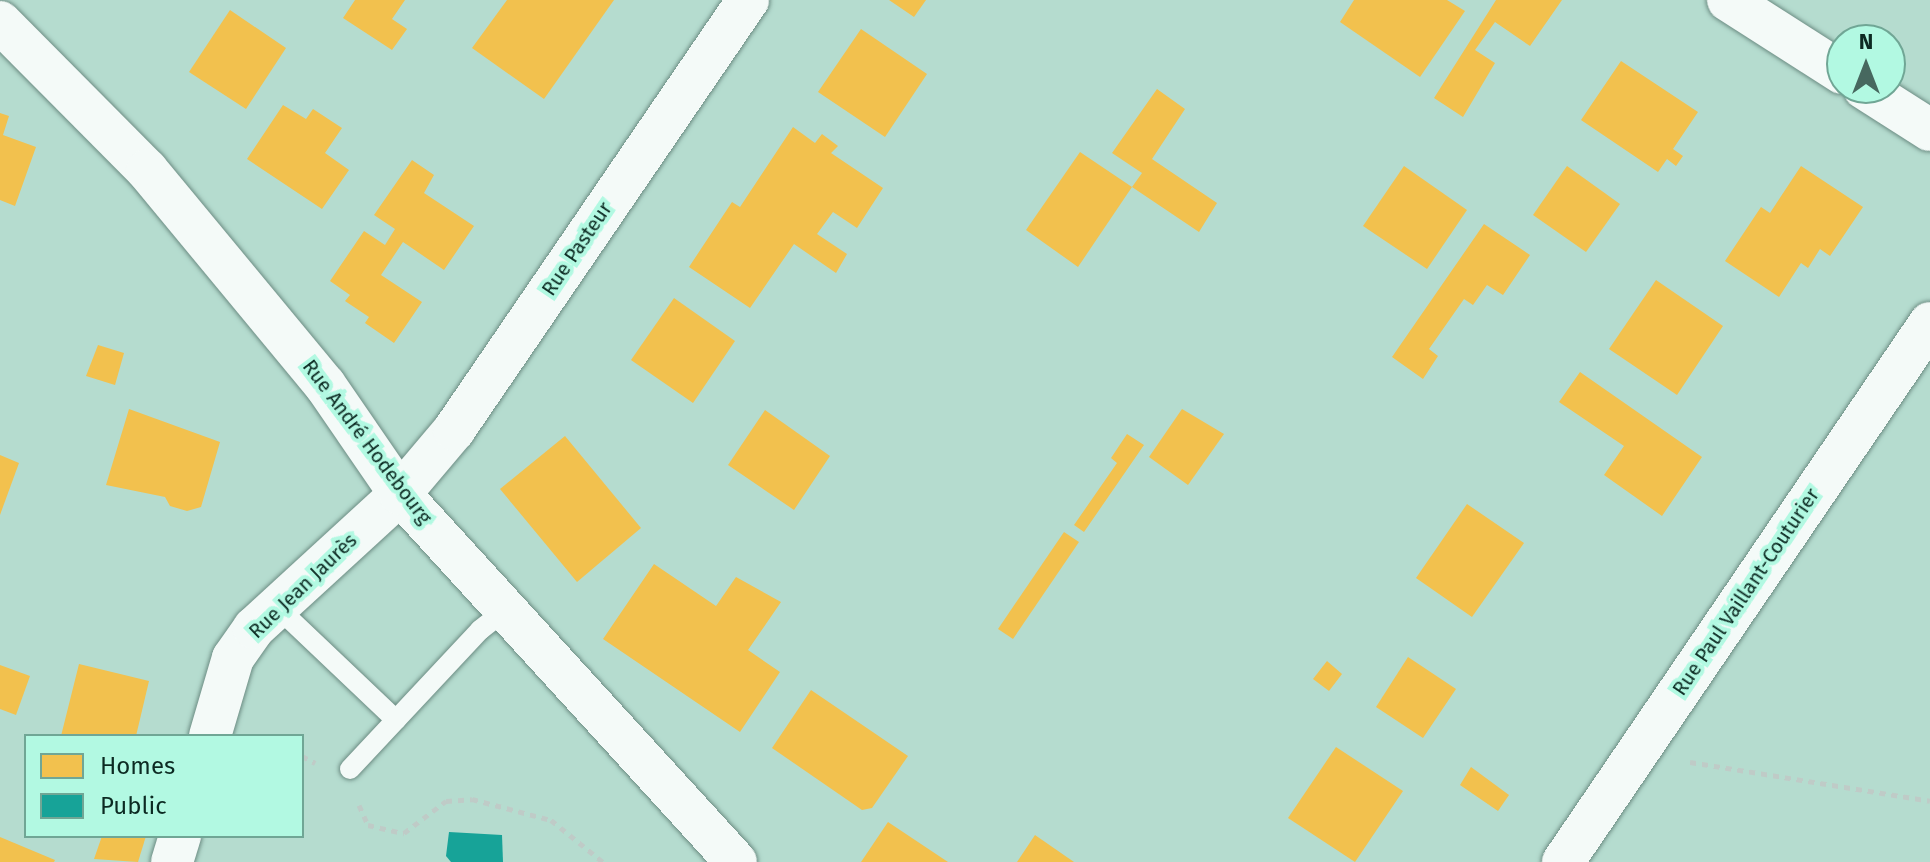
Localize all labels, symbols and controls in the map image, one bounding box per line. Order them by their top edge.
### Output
north arrow [1826,24,1906,104]
text: N [1859,28,1873,55]
street label: Rue Pasteur [537,198,617,300]
street label: Rue André Hodebourg [297,355,437,529]
street label: Rue Paul Vaillant-Couturier [1668,484,1824,700]
street label: Rue Jean Jaurès [244,529,362,643]
legend [24,734,304,838]
text: Homes [100,752,175,780]
text: Public [100,792,167,820]

